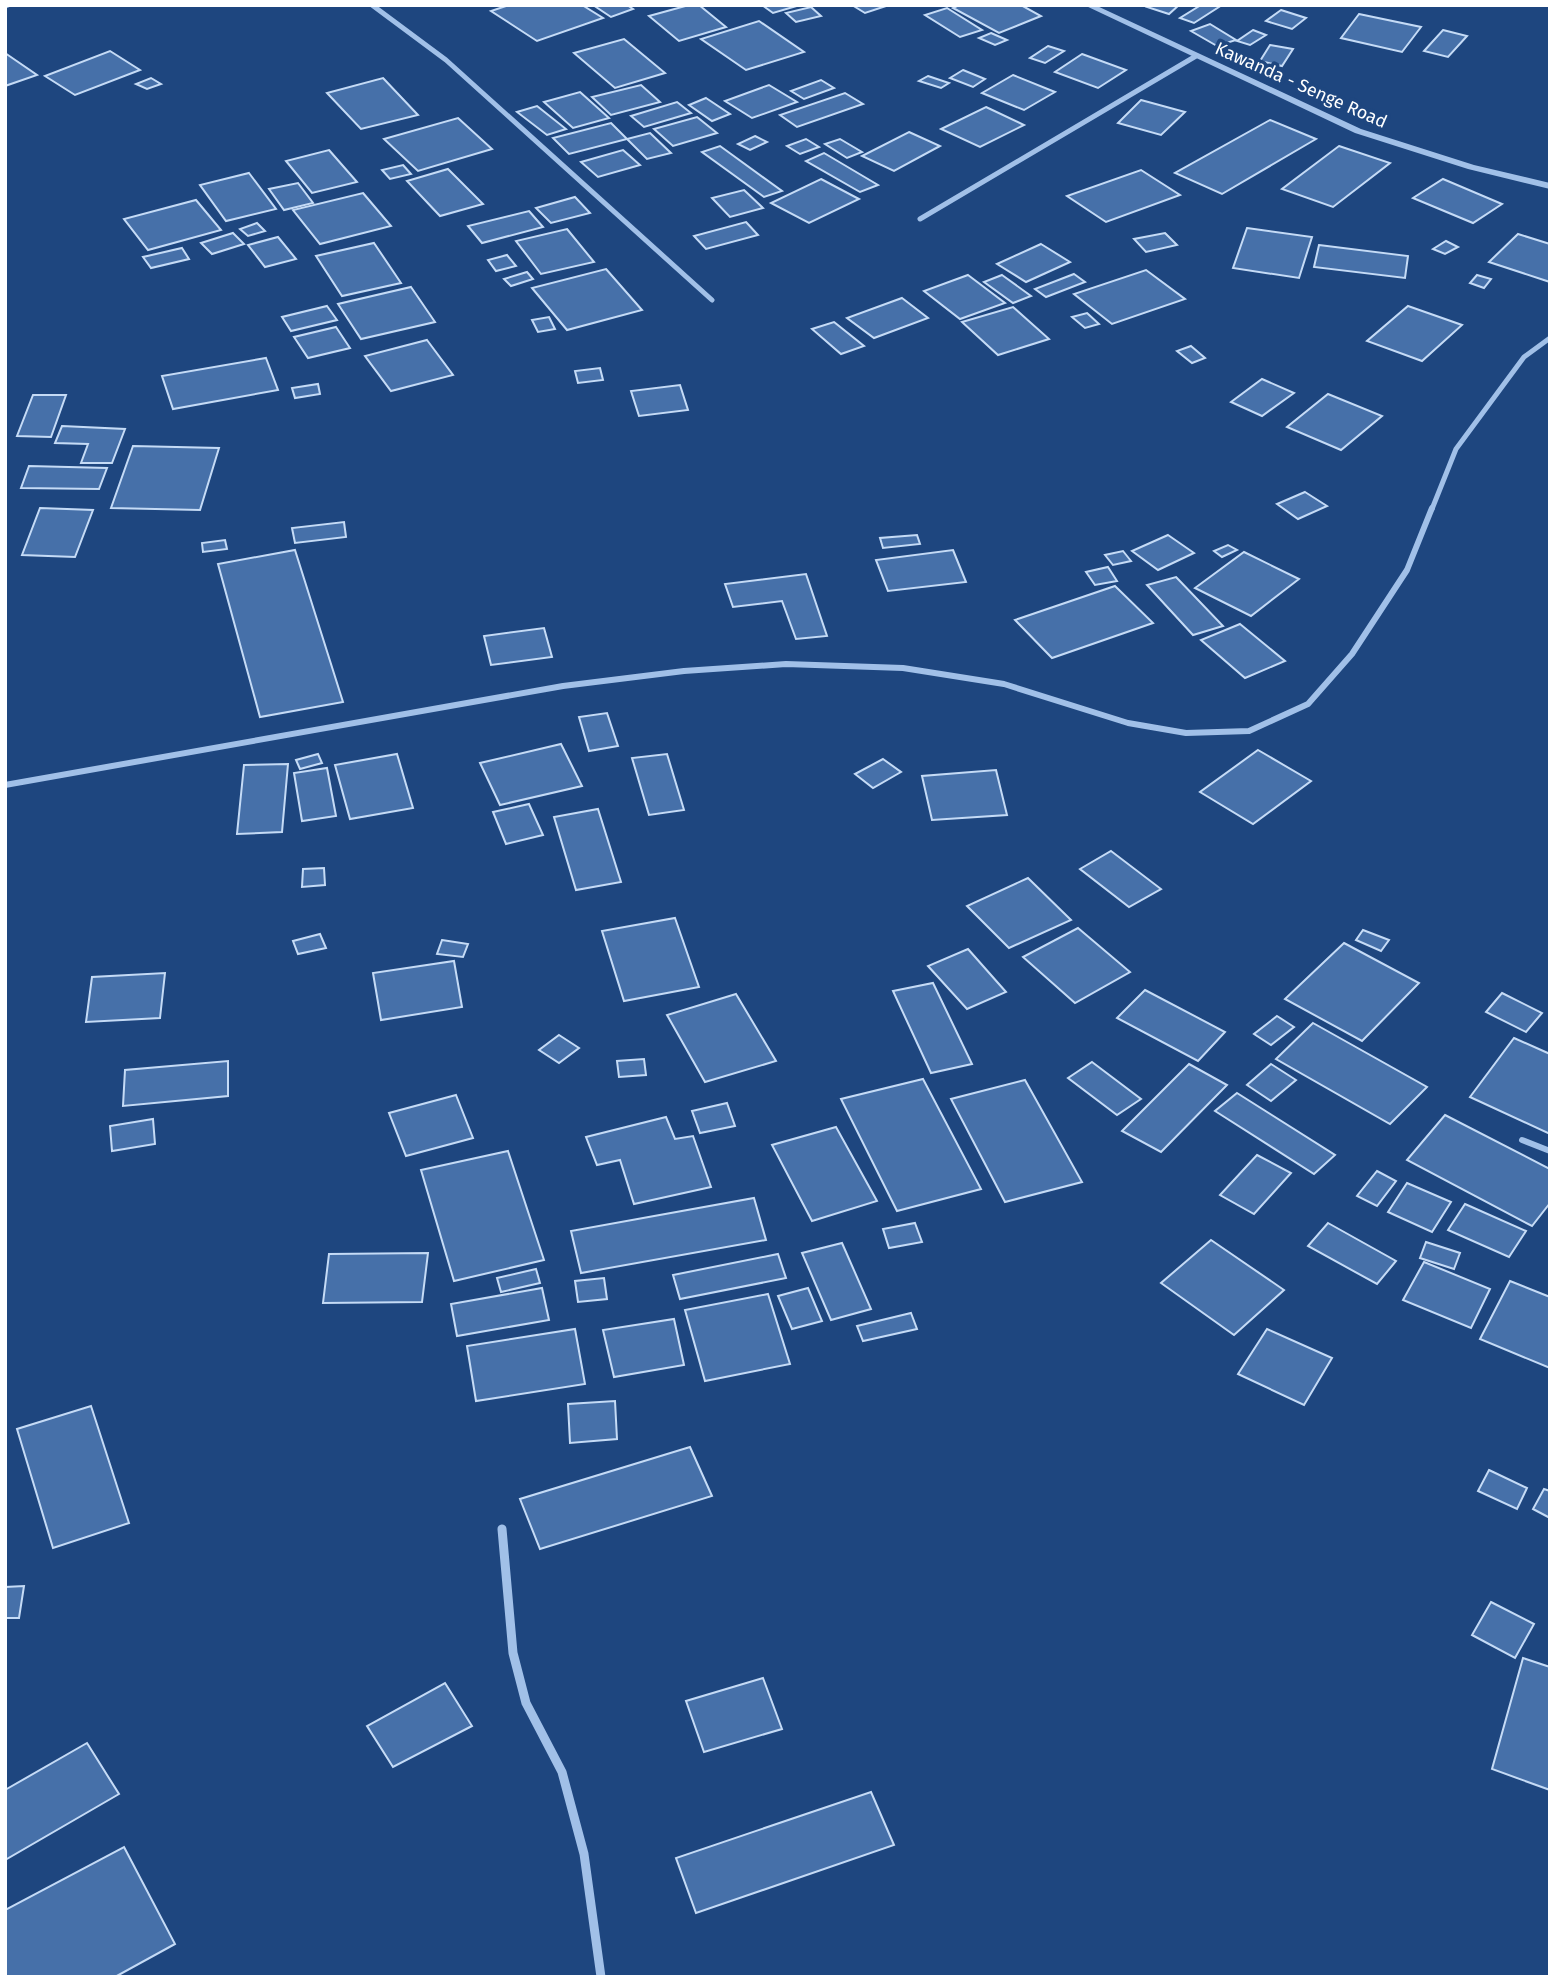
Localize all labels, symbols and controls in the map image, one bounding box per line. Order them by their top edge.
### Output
street label: Kawanda - Senge Road [1212,37,1390,133]

